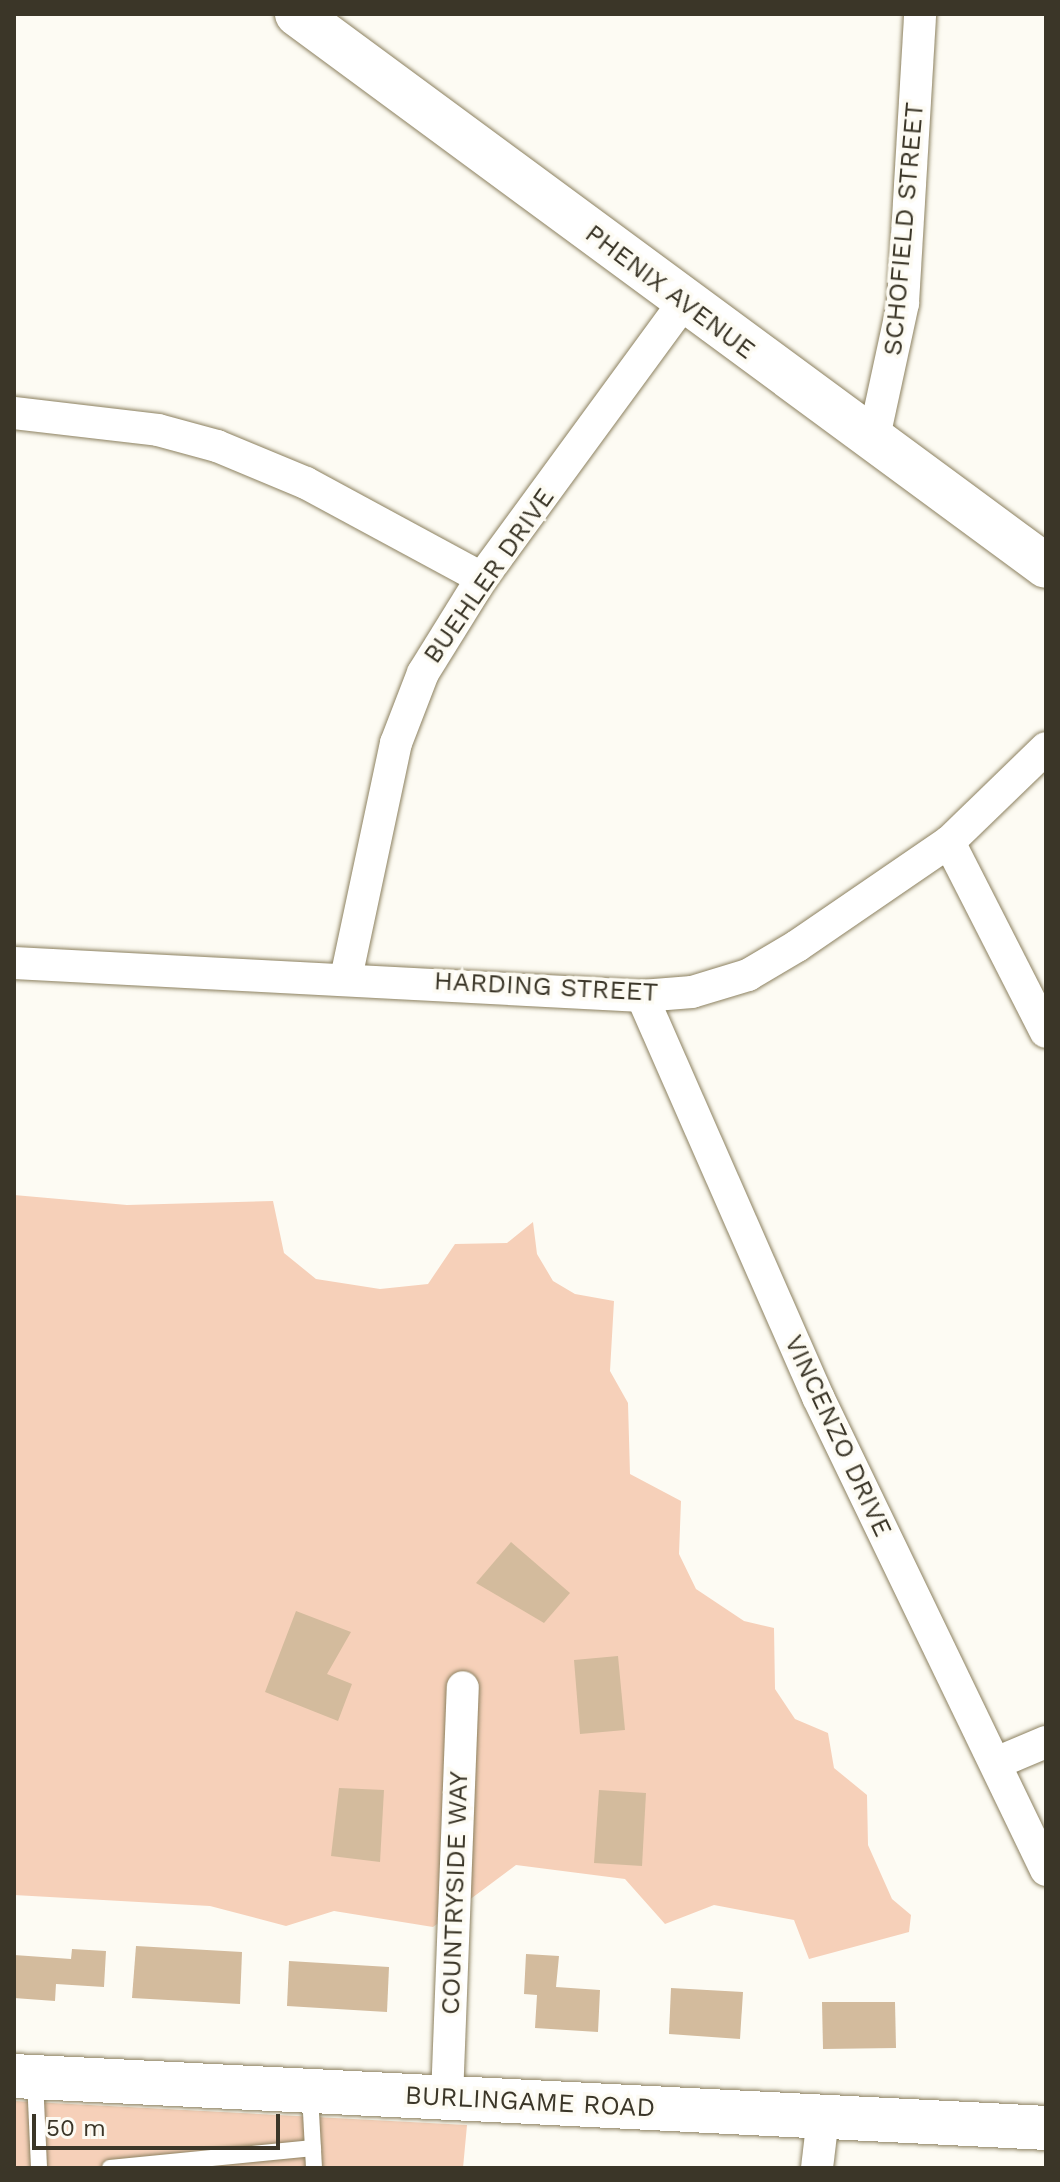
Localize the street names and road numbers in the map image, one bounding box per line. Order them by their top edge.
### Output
street label: SCHOFIELD STREET [877,101,931,357]
street label: PHENIX AVENUE [578,218,762,366]
street label: BUEHLER DRIVE [417,482,561,670]
street label: HARDING STREET [433,966,659,1008]
street label: VINCENZO DRIVE [778,1330,898,1542]
street label: COUNTRYSIDE WAY [435,1770,475,2016]
street label: BURLINGAME ROAD [404,2080,656,2124]

